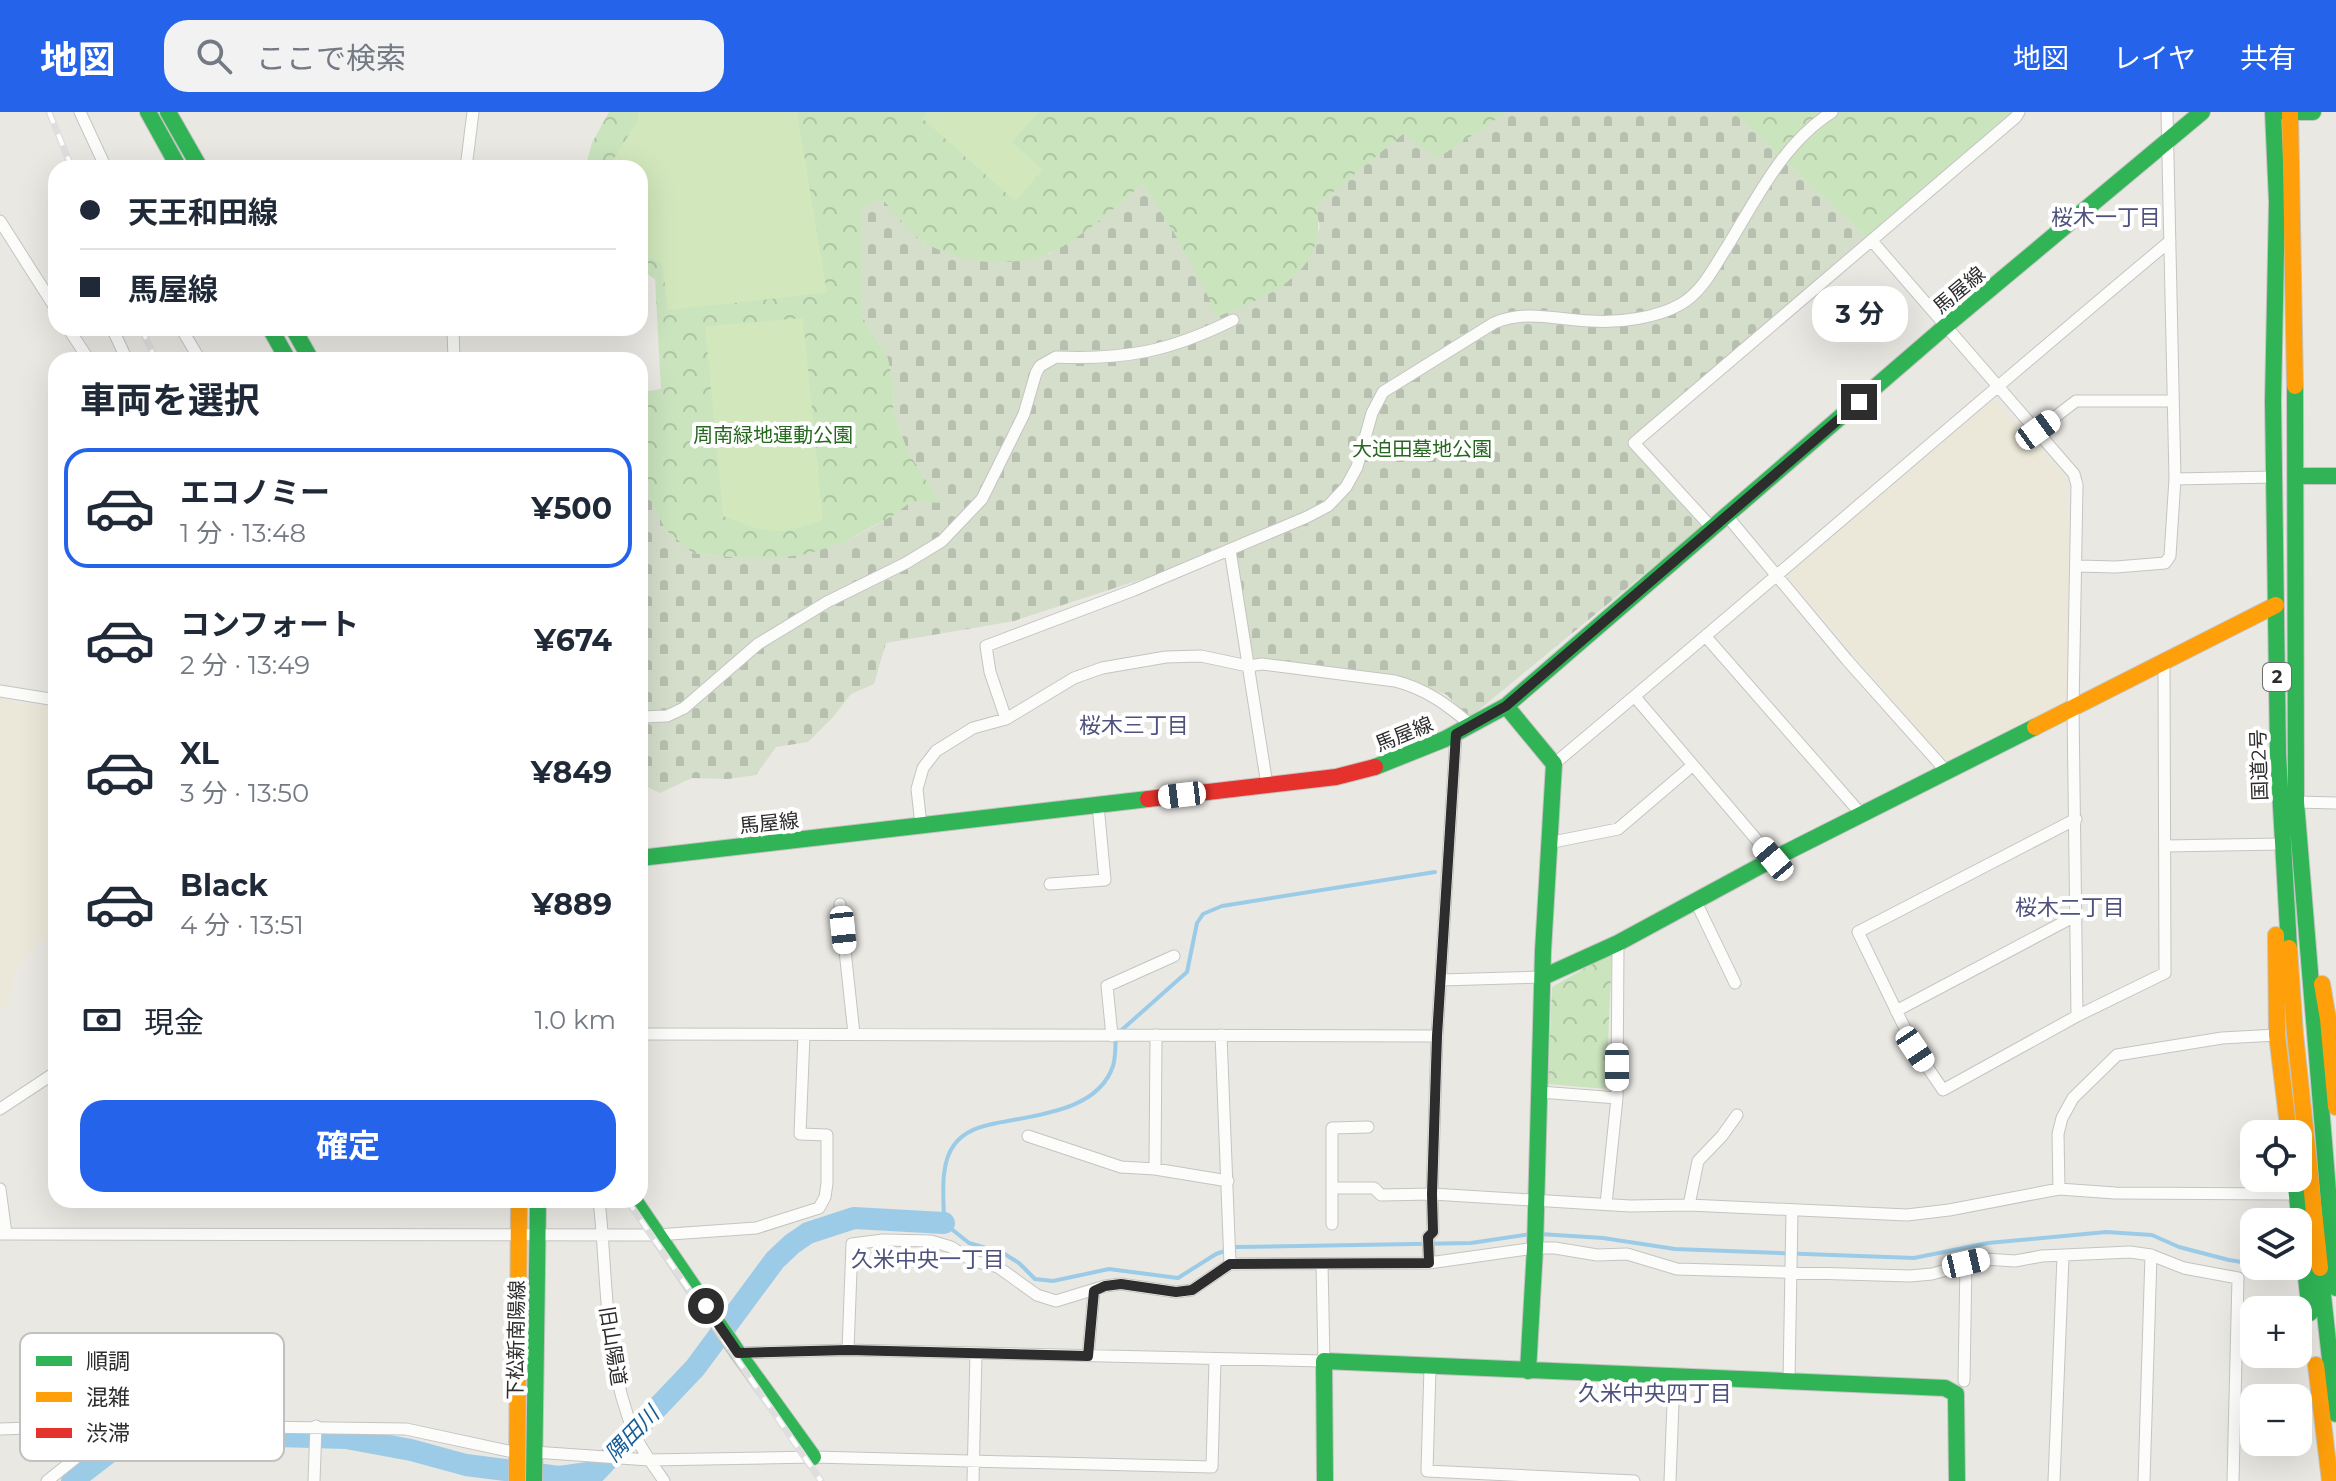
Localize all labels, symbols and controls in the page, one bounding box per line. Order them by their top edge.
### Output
search box [164,20,724,92]
icon: search [192,34,236,78]
text: 地図 [40,36,116,83]
text: ここで検索 [256,40,406,77]
text: 地図 [2013,41,2069,75]
text: レイヤ [2113,41,2196,75]
text: 共有 [2240,41,2296,75]
text: 天王和田線 [128,194,278,231]
district label: 桜木一丁目 [2051,204,2161,231]
street label: 馬屋線 [1928,262,1990,318]
text: 馬屋線 [128,271,218,308]
callout: 3 分 [1811,286,1907,342]
text: 3 分 [1836,298,1884,330]
text: 車両を選択 [80,378,260,422]
route end [1841,384,1877,420]
car [2012,406,2064,454]
park label: 周南緑地運動公園 [693,423,853,447]
park label: 大迫田墓地公園 [1352,437,1492,461]
icon: car [84,472,156,544]
text: エコノミー [180,474,330,511]
text: ¥500 [531,490,612,527]
text: 1 分 · 13:48 [180,517,306,549]
icon: car [84,604,156,676]
text: コンフォート [180,606,359,643]
text: ¥674 [534,622,612,659]
text: 2 分 · 13:49 [180,649,310,681]
road number: 2 [2263,663,2291,691]
district label: 桜木三丁目 [1079,712,1189,739]
street label: 馬屋線 [1372,712,1436,756]
street label: 国道2号 [2246,729,2272,801]
text: XL [180,735,219,772]
icon: car [84,736,156,808]
text: ¥849 [531,754,612,791]
text: 3 分 · 13:50 [180,777,309,809]
car [1157,780,1207,810]
street label: 馬屋線 [738,808,800,838]
car [1748,833,1798,885]
text: Black [180,867,268,904]
icon: car [84,868,156,940]
text: ¥889 [532,886,612,923]
district label: 桜木二丁目 [2015,894,2125,921]
car [829,905,857,955]
text: 4 分 · 13:51 [180,909,304,941]
icon: cash [80,998,124,1042]
text: 現金 [144,1004,204,1041]
text: 1.0 km [534,1004,616,1036]
car [1892,1022,1938,1076]
car [1605,1043,1629,1091]
button: 確定 [80,1100,616,1192]
map controls [2240,1120,2312,1456]
button: locate [2240,1120,2312,1192]
button: layers [2240,1208,2312,1280]
district label: 久米中央一丁目 [851,1246,1005,1273]
car [1940,1246,1992,1280]
street label: 下松新南陽線 [503,1280,529,1400]
route start [688,1288,724,1324]
button: + [2240,1296,2312,1368]
street label: 旧山陽道 [595,1305,631,1387]
legend [20,1333,284,1461]
text: 順調 [86,1348,130,1375]
district label: 久米中央四丁目 [1578,1380,1732,1407]
text: 混雑 [86,1384,130,1411]
button: − [2240,1384,2312,1456]
water label: 隅田川 [599,1399,666,1467]
text: 渋滞 [86,1420,130,1447]

